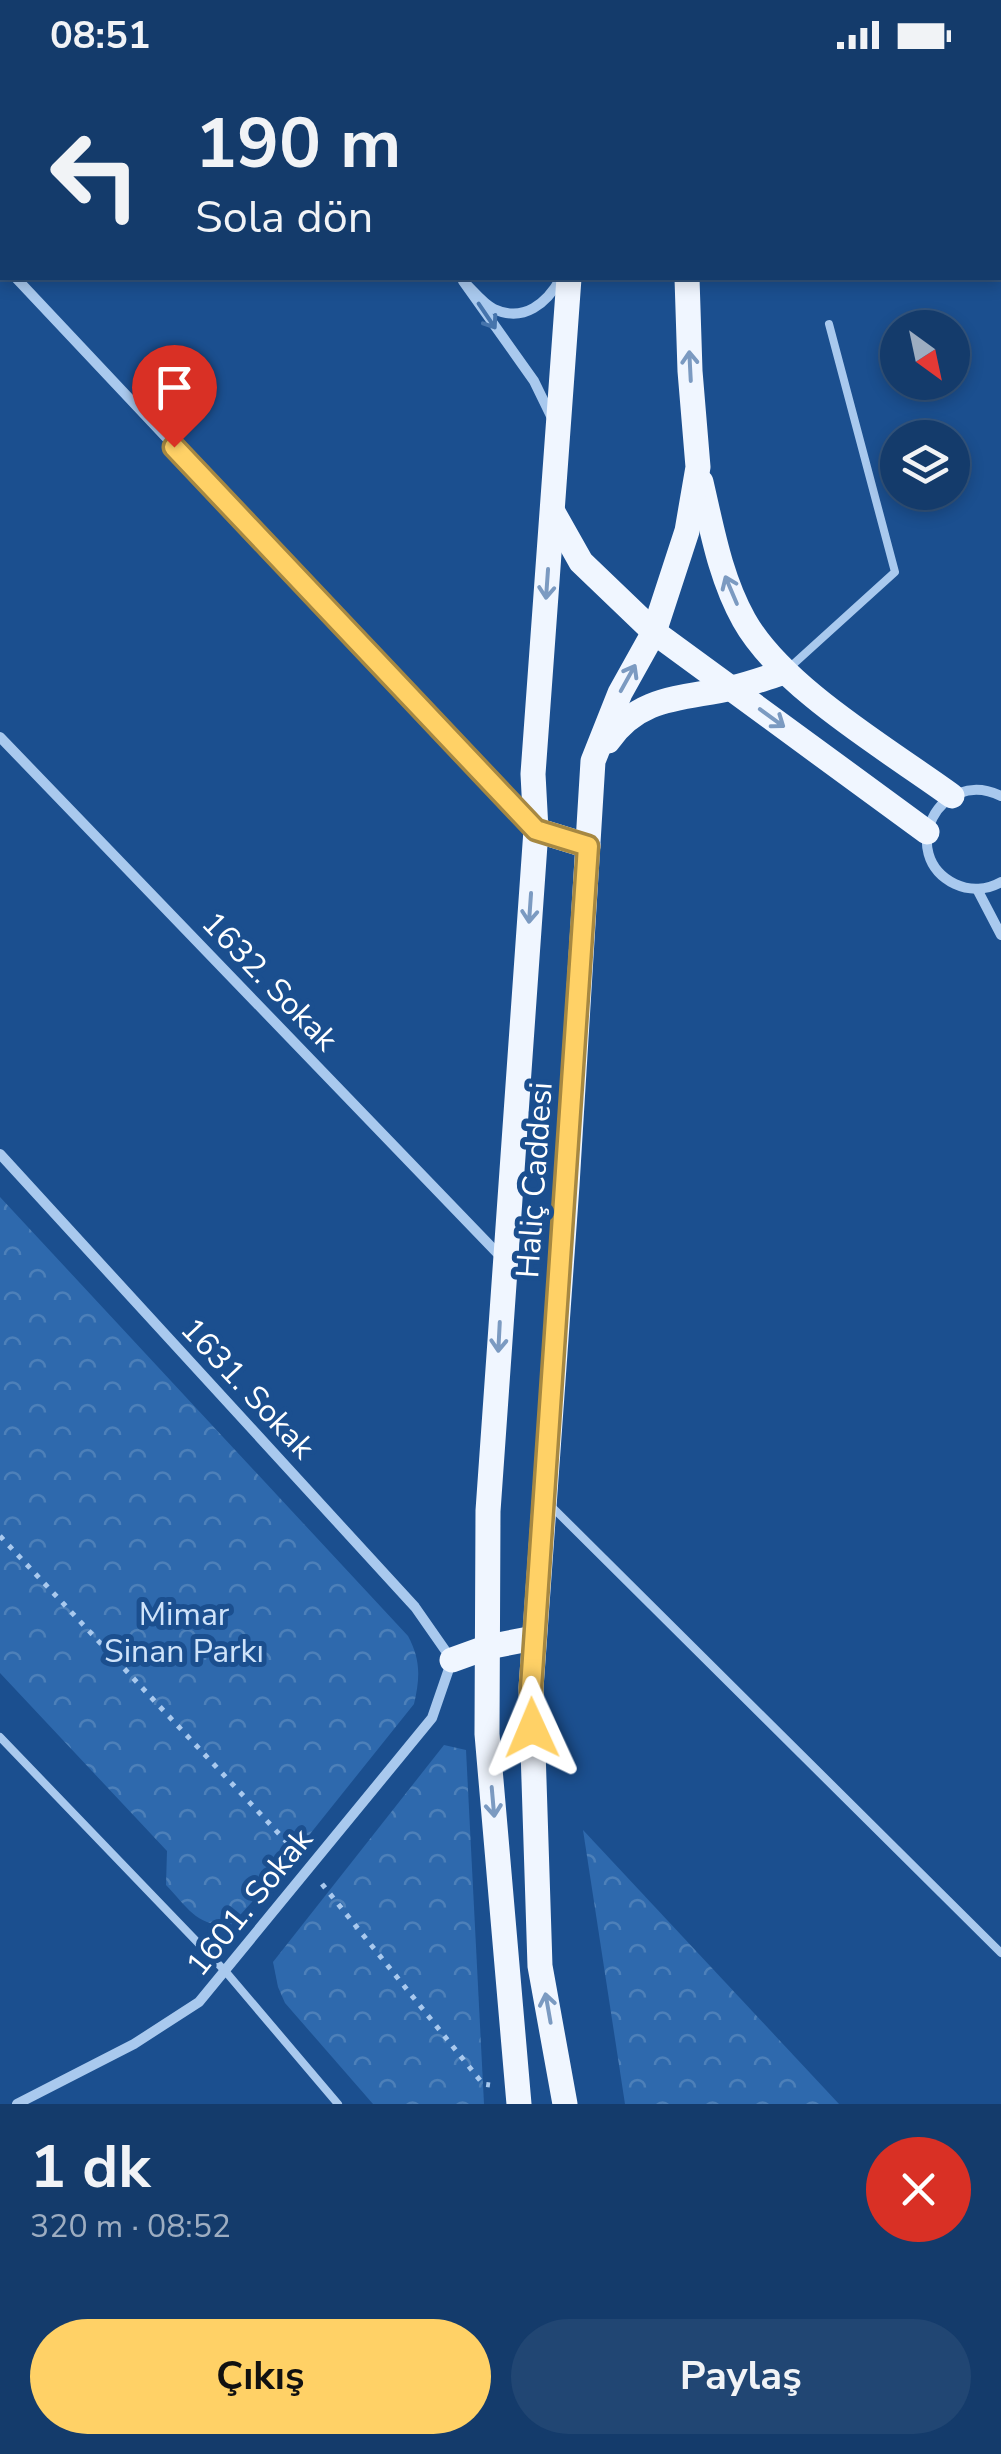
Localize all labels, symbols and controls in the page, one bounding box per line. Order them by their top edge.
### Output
text: 08:51 [50,10,151,61]
text: 190 m [195,96,401,192]
icon: left [30,110,160,240]
text: Sola dön [195,187,373,248]
one-way arrow [476,301,497,329]
north arrow [880,310,970,400]
map controls [880,310,970,510]
pin [132,345,217,448]
one-way arrow [680,351,699,383]
icon: arrive [147,360,202,415]
button: layers [880,420,970,510]
one-way arrow [537,568,556,600]
one-way arrow [721,575,739,606]
one-way arrow [619,664,639,694]
one-way arrow [758,707,785,728]
one-way arrow [520,892,539,924]
street label: 1632. Sokak [192,902,348,1061]
street label: Haliç Caddesi [506,1081,563,1279]
street label: 1631. Sokak [171,1308,325,1469]
one-way arrow [489,1321,508,1353]
park label: Mimar Sinan Parkı [104,1593,264,1673]
position arrow [480,1676,584,1780]
one-way arrow [483,1785,502,1817]
street label: 1601. Sokak [176,1819,323,1985]
one-way arrow [538,1992,557,2025]
text: 1 dk [30,2126,150,2208]
button: close [866,2137,971,2242]
text: 320 m · 08:52 [30,2205,231,2248]
button: Çıkış [30,2319,491,2434]
button: Paylaş [511,2319,971,2434]

